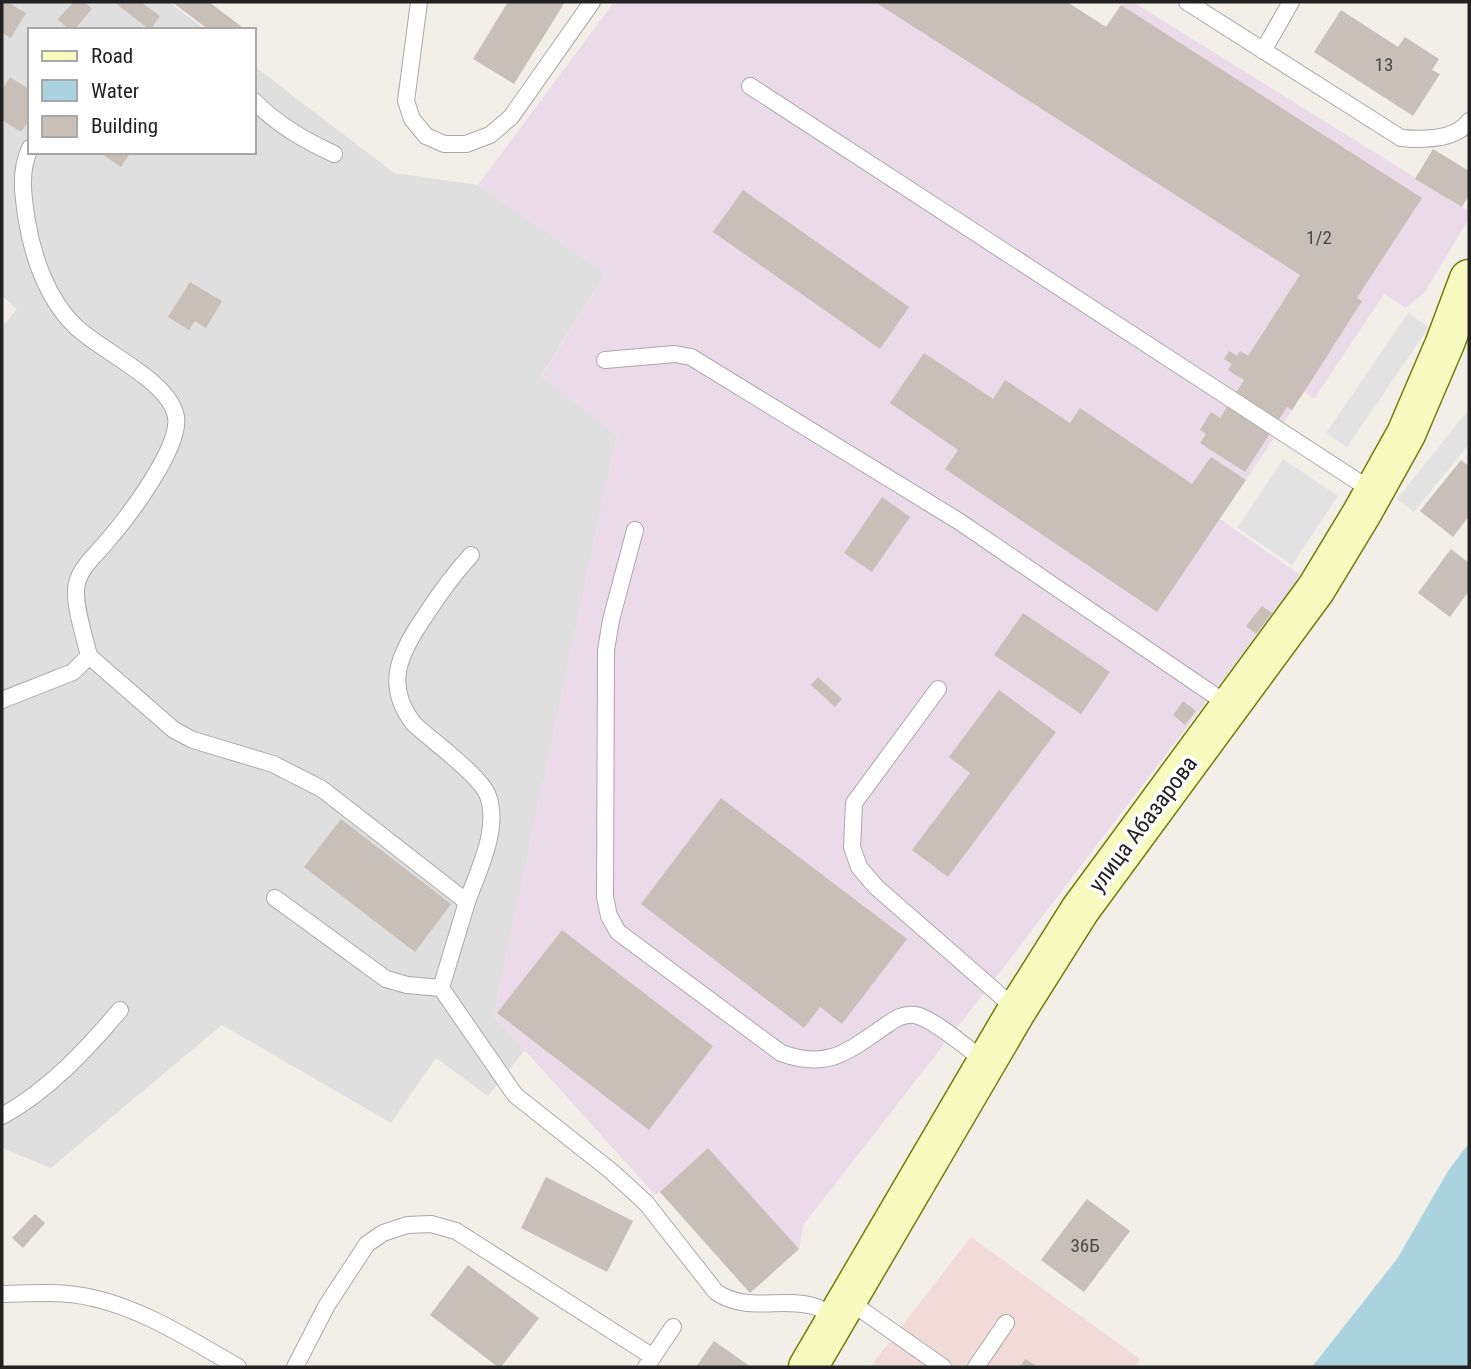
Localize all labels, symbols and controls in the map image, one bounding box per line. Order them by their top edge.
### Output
legend [28,28,256,154]
text: Road [91,44,133,68]
house number: 13 [1375,53,1393,76]
text: Water [91,79,139,103]
text: Building [91,114,158,138]
house number: 1/2 [1306,226,1332,249]
street label: улица Абазарова [1083,751,1203,897]
house number: 36Б [1070,1234,1100,1257]

